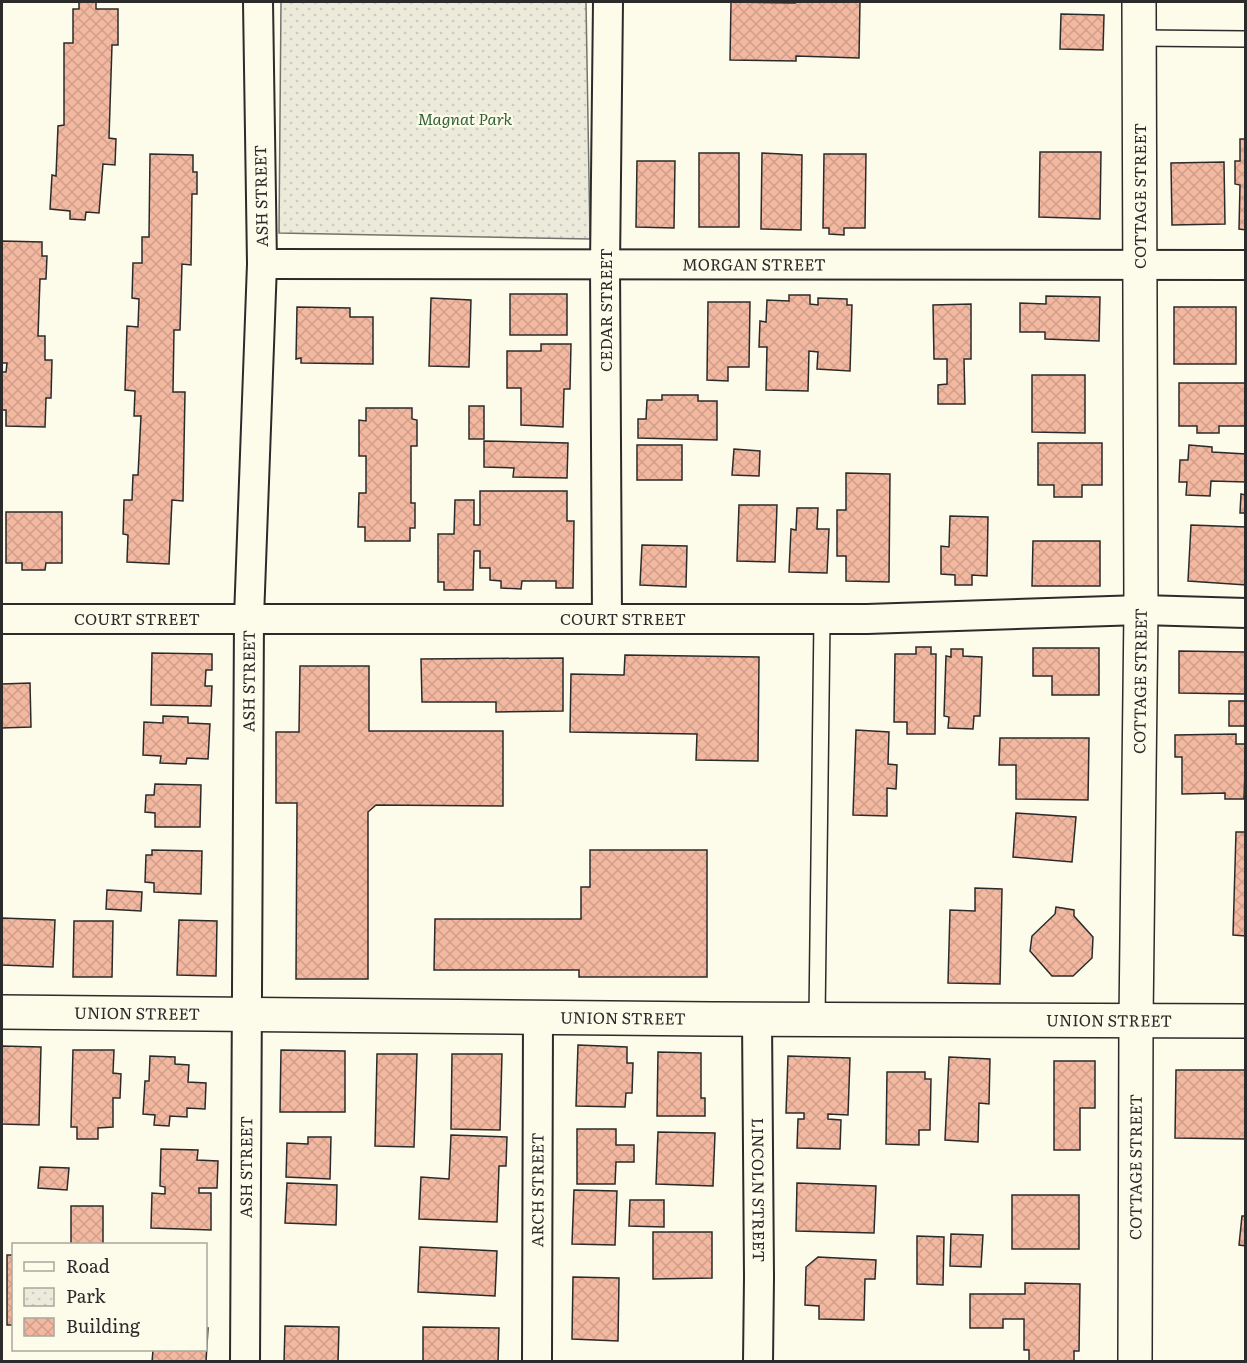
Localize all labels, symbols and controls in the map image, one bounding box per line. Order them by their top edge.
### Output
park label: Magnat Park [418,106,512,130]
street label: COTTAGE STREET [1127,123,1151,269]
street label: ASH STREET [247,144,273,247]
street label: CEDAR STREET [593,248,617,372]
street label: MORGAN STREET [682,251,826,276]
street label: COURT STREET [74,606,200,630]
street label: COURT STREET [560,606,686,630]
street label: COTTAGE STREET [1126,608,1152,754]
street label: ASH STREET [235,630,260,732]
street label: UNION STREET [74,1000,200,1025]
street label: UNION STREET [560,1005,686,1030]
street label: UNION STREET [1046,1007,1172,1032]
street label: COTTAGE STREET [1122,1094,1147,1240]
street label: ASH STREET [233,1116,257,1218]
street label: LINCOLN STREET [747,1118,772,1262]
street label: ARCH STREET [524,1132,549,1248]
legend [12,1243,207,1351]
text: Road [66,1252,110,1279]
text: Park [66,1282,107,1309]
text: Building [66,1312,141,1339]

